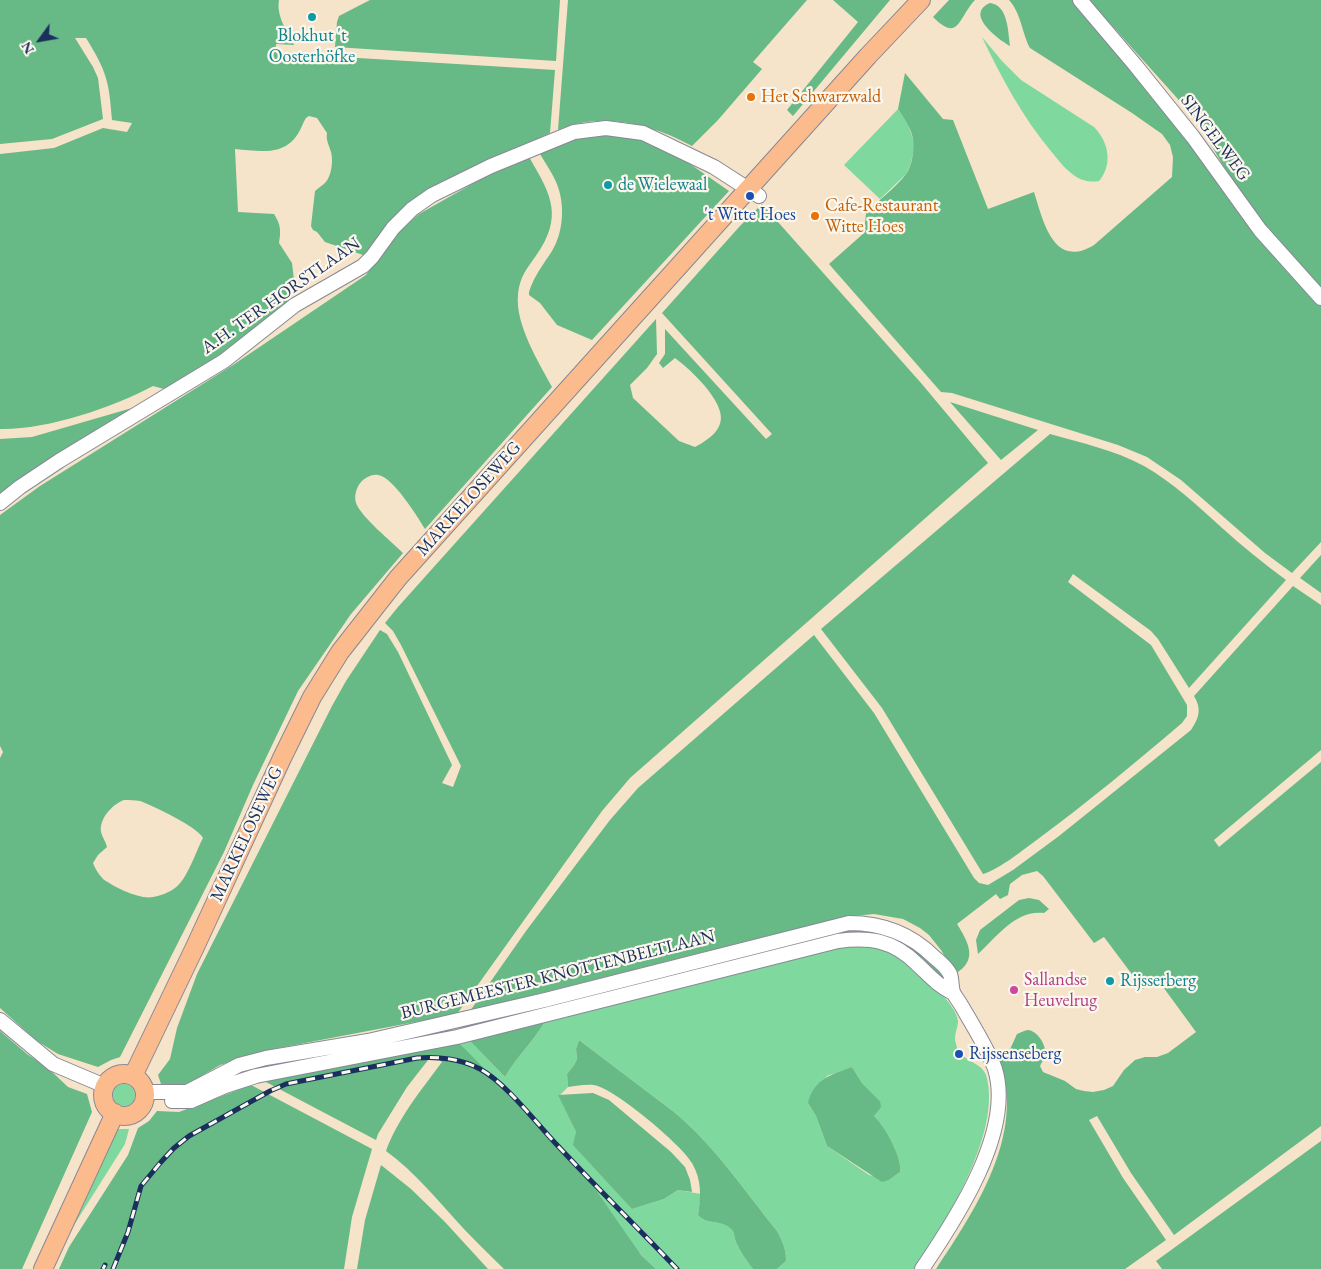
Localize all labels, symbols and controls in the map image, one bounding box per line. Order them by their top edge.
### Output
marker: Blokhut 't Oosterhöfke [306,11,318,23]
north arrow [15,15,65,65]
place label: Blokhut 't Oosterhöfke [269,25,355,68]
text: N [17,38,38,58]
place label: Het Schwarzwald [761,86,881,108]
marker: Het Schwarzwald [745,91,757,103]
street label: SINGELWEG [1176,91,1254,185]
place label: de Wielewaal [618,174,707,196]
marker: de Wielewaal [602,179,614,191]
marker: 't Witte Hoes [744,190,756,202]
place label: Cafe-Restaurant Witte Hoes [825,195,939,238]
place label: 't Witte Hoes [704,204,796,226]
marker: Cafe-Restaurant Witte Hoes [809,210,821,222]
street label: A.H. TER HORSTLAAN [197,233,365,359]
street label: MARKELOSEWEG [412,437,526,561]
street label: MARKELOSEWEG [206,763,288,905]
street label: BURGEMEESTER KNOTTENBELTLAAN [399,925,717,1025]
place label: Sallandse Heuvelrug [1024,969,1097,1012]
place label: Rijsserberg [1120,970,1196,992]
marker: Rijsserberg [1104,975,1116,987]
marker: Sallandse Heuvelrug [1008,984,1020,996]
place label: Rijssenseberg [969,1043,1061,1065]
marker: Rijssenseberg [953,1048,965,1060]

